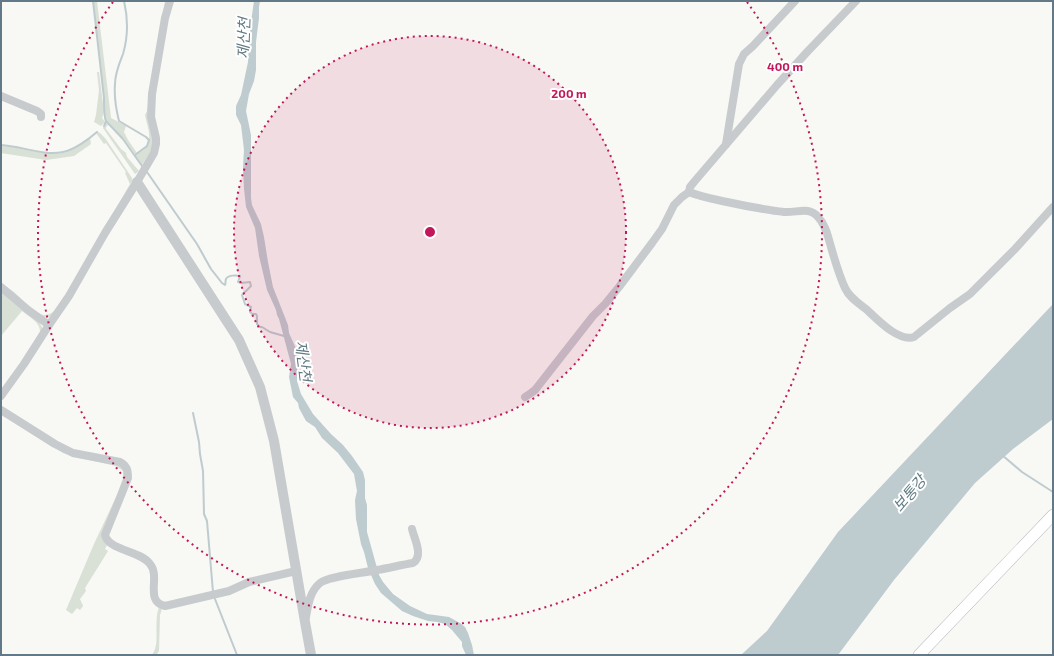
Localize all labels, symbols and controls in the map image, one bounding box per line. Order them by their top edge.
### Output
water label: 제산천 [233,15,253,59]
text: 400 m [767,59,803,73]
text: 200 m [551,86,587,100]
centre of rings [423,225,437,239]
water label: 제산천 [293,339,316,385]
water label: 보통강 [889,470,931,515]

